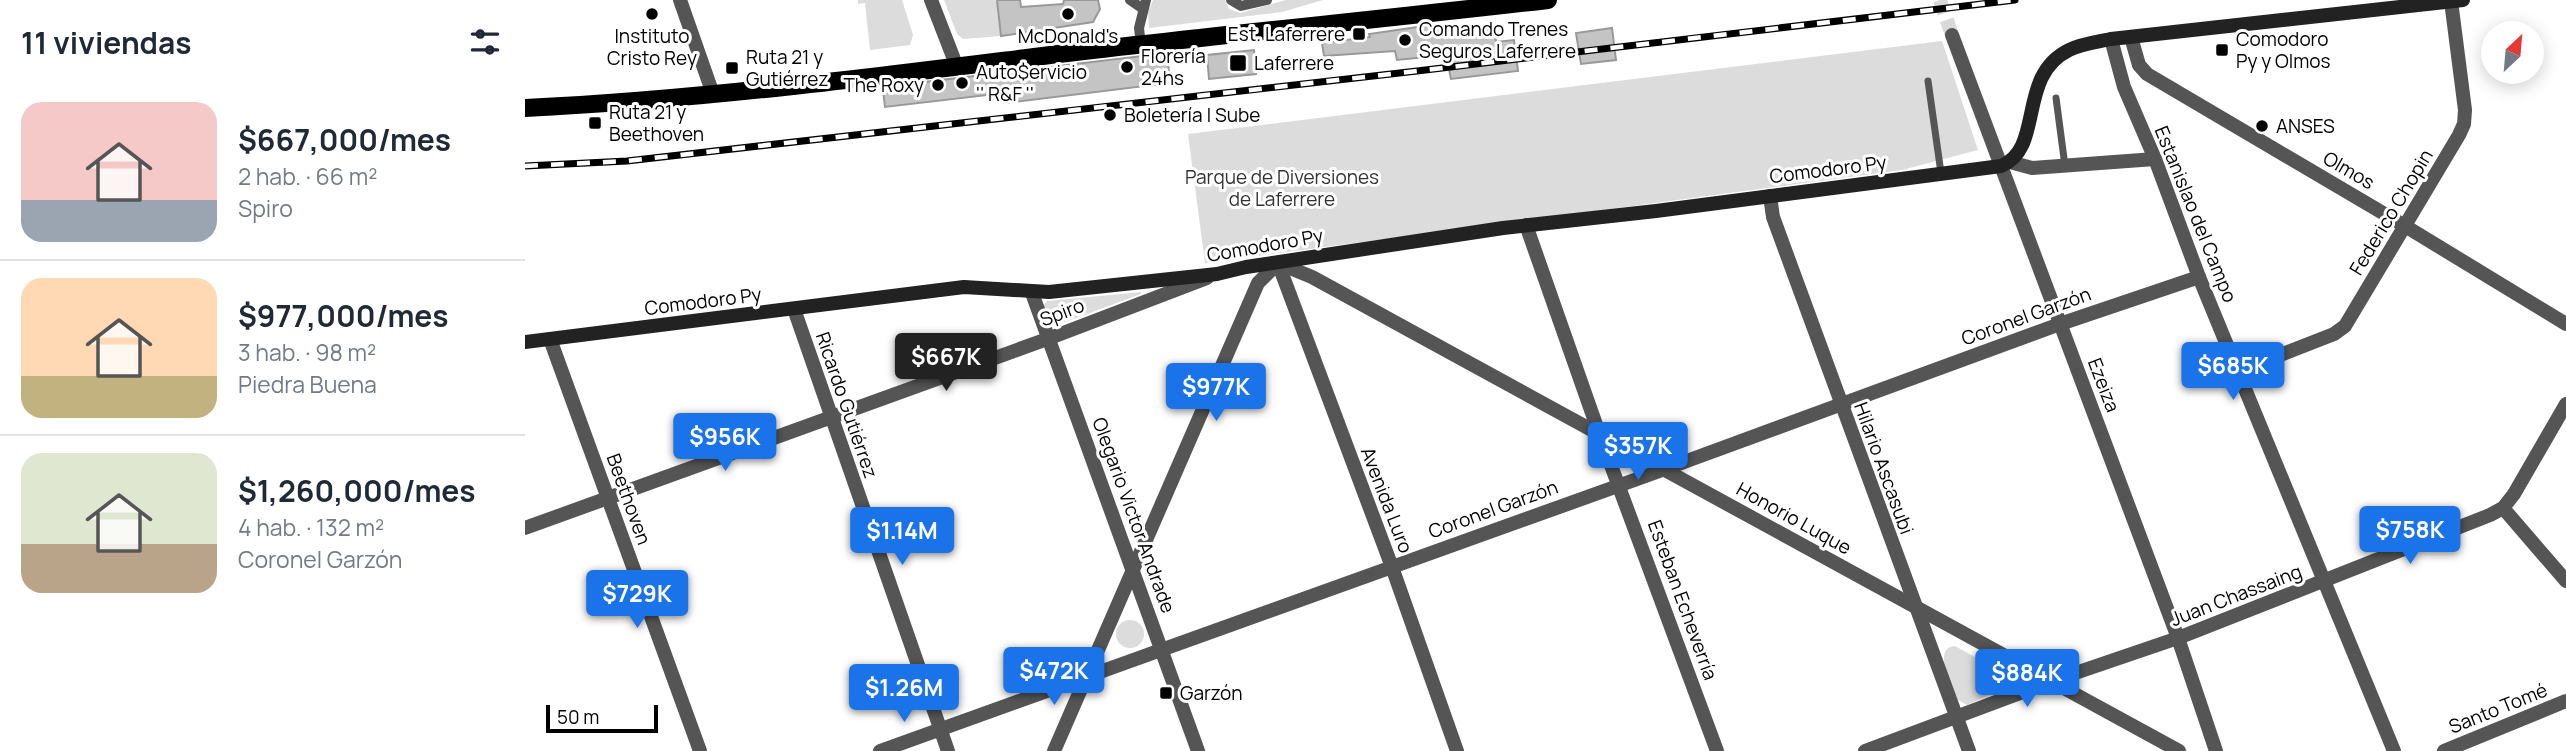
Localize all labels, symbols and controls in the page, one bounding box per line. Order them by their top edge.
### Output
marker: Instituto Cristo Rey [644,6,660,22]
marker: McDonald's [1060,6,1076,22]
place label: Comando Trenes Seguros Laferrere [1419,16,1576,64]
place label: Est. Laferrere [1228,21,1345,47]
north arrow [2481,21,2545,84]
map controls [2481,21,2544,84]
text: 11 viviendas [21,22,191,63]
icon: filters [466,23,504,61]
place label: Instituto Cristo Rey [607,23,697,71]
place label: McDonald's [1018,23,1118,49]
marker: Est. Laferrere [1351,26,1367,42]
place label: Comodoro Py y Olmos [2236,26,2330,74]
marker: Comando Trenes Seguros Laferrere [1397,32,1413,48]
marker: Comodoro Py y Olmos [2214,42,2230,58]
place label: Florería 24hs [1141,43,1206,91]
place label: Ruta 21 y Gutiérrez [746,44,829,92]
place label: Laferrere [1254,50,1334,76]
marker: Laferrere [1228,53,1248,73]
place label: Auto$ervicio '' R&F '' [976,59,1087,107]
marker: Florería 24hs [1119,59,1135,75]
marker: Ruta 21 y Gutiérrez [724,60,740,76]
place label: The Roxy [843,72,924,98]
marker: Auto$ervicio '' R&F '' [954,75,970,91]
marker: The Roxy [930,77,946,93]
place label: Ruta 21 y Beethoven [609,99,704,147]
place label: Boletería | Sube [1124,102,1260,128]
marker: Boletería | Sube [1102,107,1118,123]
place label: ANSES [2276,113,2335,139]
marker: Ruta 21 y Beethoven [587,115,603,131]
marker: ANSES [2254,118,2270,134]
text: $667,000/mes [238,119,451,160]
street label: Estanislao del Campo [2149,122,2243,306]
icon: home [77,130,161,214]
street label: Federico Chopin [2343,144,2439,280]
street label: Olmos [2319,145,2379,195]
street label: Comodoro Py [1768,149,1888,189]
text: 2 hab. · 66 m² [238,160,377,192]
park label: Parque de Diversiones de Laferrere [1185,164,1379,212]
text: Spiro [238,192,293,224]
street label: Comodoro Py [1205,222,1325,268]
street label: Comodoro Py [643,281,763,321]
street label: Coronel Garzón [1958,281,2094,351]
street label: Spiro [1036,292,1088,332]
text: $977,000/mes [238,295,449,336]
icon: home [77,306,161,390]
street label: Ricardo Gutiérrez [810,328,884,482]
pin: $667K [897,334,995,393]
text: 3 hab. · 98 m² [238,336,376,368]
text: $667K [911,340,981,372]
pin: $685K [2184,342,2282,402]
text: $685K [2197,349,2269,381]
street label: Ezeiza [2082,354,2126,416]
pin: $977K [1167,364,1265,423]
text: Piedra Buena [238,368,377,400]
text: $977K [1182,370,1250,402]
street label: Hilario Ascasubi [1848,398,1920,538]
pin: $956K [676,414,774,473]
street label: Olegario Victor Andrade [1086,414,1182,616]
text: $956K [689,420,761,452]
pin: $357K [1589,422,1687,482]
text: $357K [1604,429,1672,461]
street label: Avenida Luro [1355,443,1419,557]
street label: Beethoven [601,450,657,548]
text: $1,260,000/mes [238,470,476,511]
street label: Coronel Garzón [1425,474,1561,544]
street label: Honorio Luque [1732,476,1856,560]
icon: home [77,481,161,565]
pin: $758K [2361,506,2459,566]
pin: $1.14M [845,508,959,567]
text: 4 hab. · 132 m² [238,511,384,543]
text: $758K [2375,513,2445,545]
text: $1.14M [866,514,938,546]
street label: Esteban Echeverría [1642,516,1724,684]
text: Coronel Garzón [238,543,403,575]
street label: Juan Chassaing [2167,558,2305,632]
pin: $729K [588,570,686,630]
text: $729K [602,577,672,609]
pin: $472K [1005,648,1103,707]
pin: $884K [1978,650,2076,709]
text: $472K [1019,654,1089,686]
text: $884K [1991,656,2063,688]
pin: $1.26M [847,664,961,724]
text: $1.26M [865,671,943,703]
street label: Santo Tomé [2445,676,2551,740]
place label: Garzón [1180,680,1243,706]
marker: Garzón [1158,685,1174,701]
scale bar [546,702,658,734]
text: 50 m [557,704,599,730]

